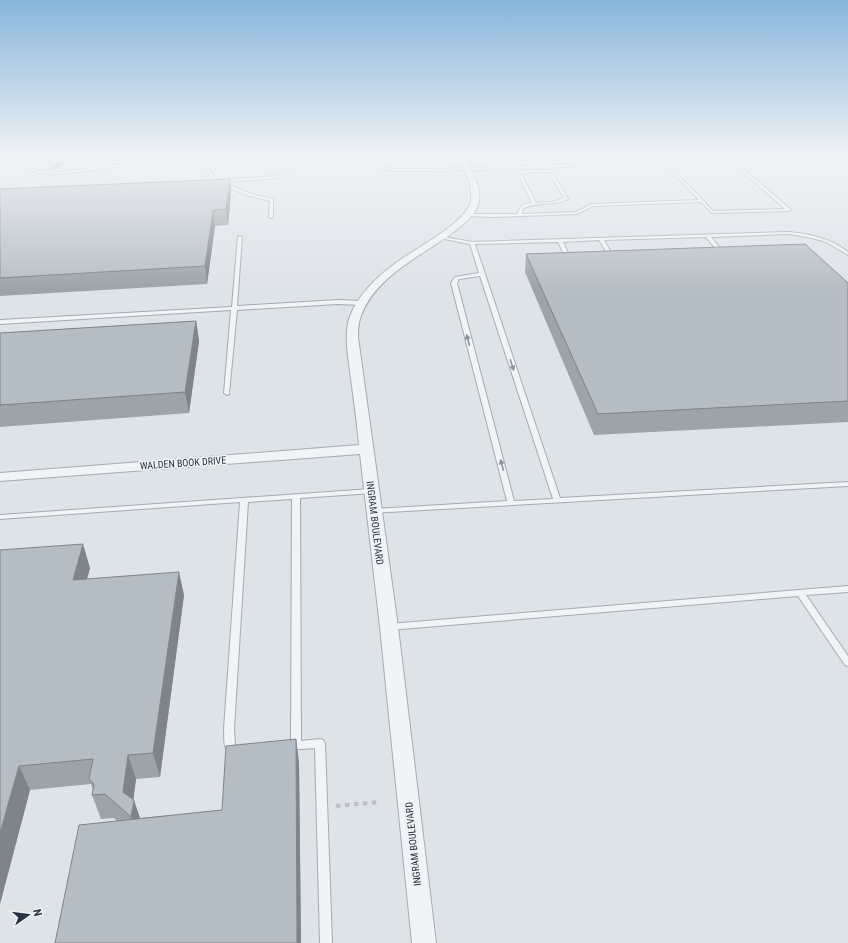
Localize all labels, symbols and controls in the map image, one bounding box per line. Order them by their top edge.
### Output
one-way arrow [465,333,471,346]
one-way arrow [509,359,515,371]
street label: WALDEN BOOK DRIVE [140,454,227,472]
one-way arrow [498,459,504,471]
street label: INGRAM BOULEVARD [364,480,386,566]
street label: INGRAM BOULEVARD [403,801,423,887]
north arrow [8,895,48,935]
text: N [30,908,44,918]

